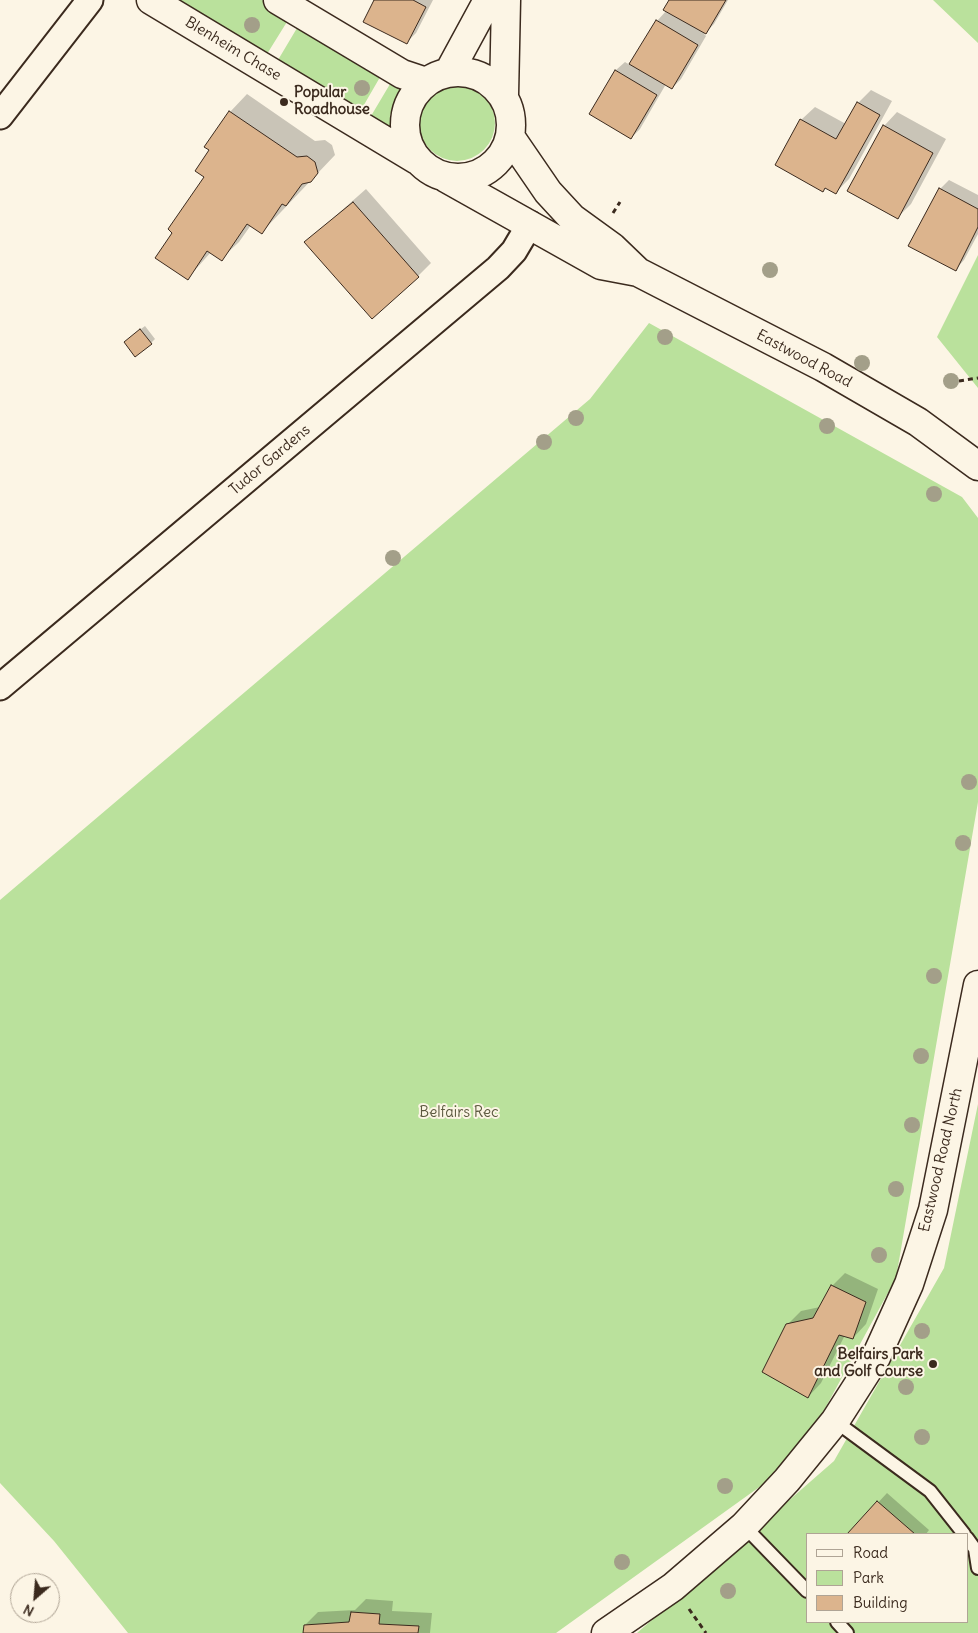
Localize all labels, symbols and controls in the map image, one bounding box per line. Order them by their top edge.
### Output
street label: Blenheim Chase [182,13,284,85]
place label: Popular Roadhouse [294,84,370,119]
marker: Popular Roadhouse [278,96,290,108]
street label: Eastwood Road [753,326,855,392]
street label: Tudor Gardens [226,421,314,499]
street label: Eastwood Road North [916,1086,966,1234]
park label: Belfairs Rec [419,1104,499,1122]
place label: Belfairs Park and Golf Course [814,1346,923,1381]
marker: Belfairs Park and Golf Course [927,1358,939,1370]
legend [806,1533,968,1623]
text: Road [853,1543,888,1562]
text: Park [853,1568,884,1587]
north arrow [10,1573,60,1623]
text: Building [853,1593,908,1612]
text: N [20,1600,37,1621]

